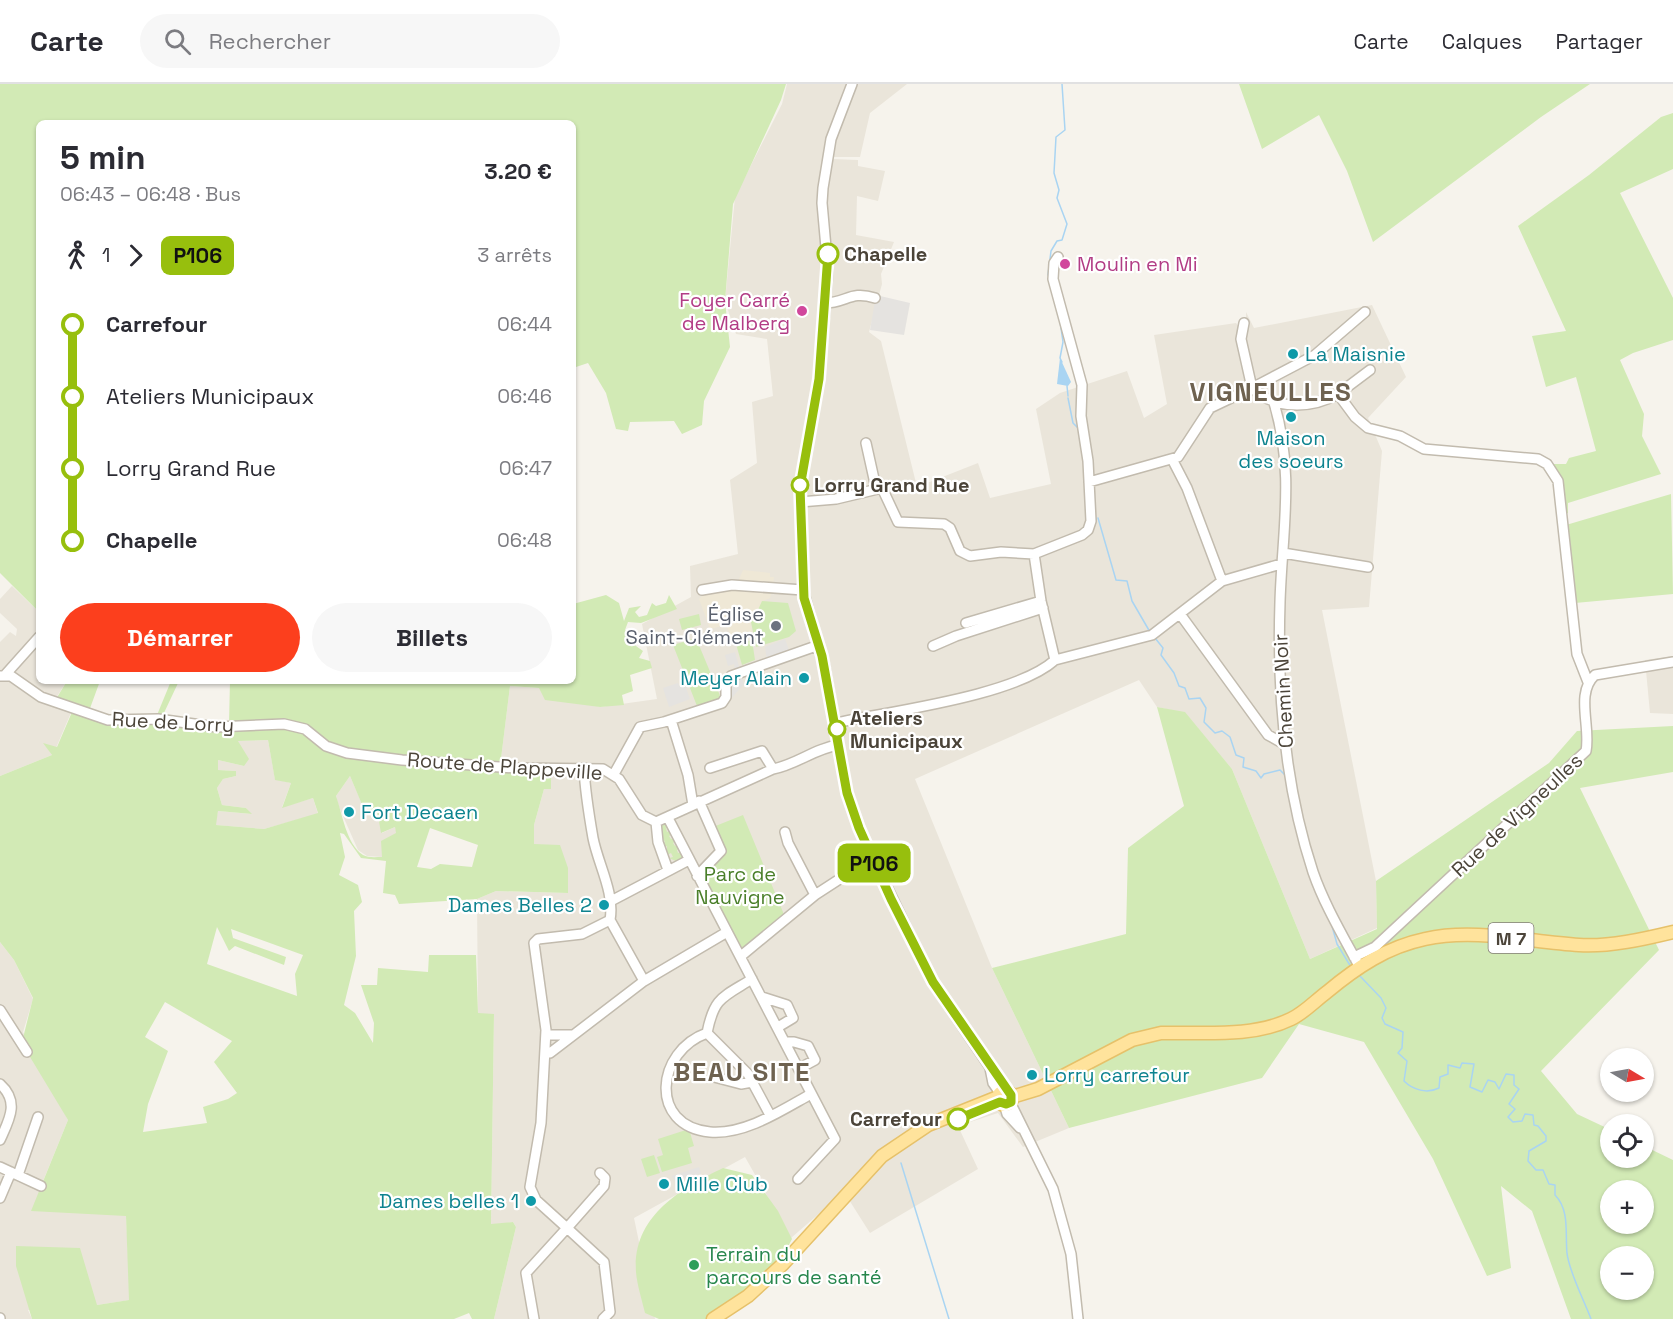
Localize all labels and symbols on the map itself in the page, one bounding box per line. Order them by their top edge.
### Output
place label: Chapelle [844,241,927,267]
marker: Chapelle [817,243,839,265]
place label: Moulin en Mi [1077,251,1198,277]
marker: Moulin en Mi [1058,257,1072,271]
place label: Foyer Carré de Malberg [679,287,790,336]
marker: Foyer Carré de Malberg [795,304,809,318]
place label: La Maisnie [1305,341,1406,367]
marker: La Maisnie [1286,347,1300,361]
district label: VIGNEULLES [1190,375,1352,409]
marker: Maison des soeurs [1284,410,1298,424]
place label: Maison des soeurs [1238,425,1344,474]
place label: Lorry Grand Rue [814,472,969,498]
marker: Lorry Grand Rue [791,476,809,494]
place label: Église Saint-Clément [626,601,764,650]
marker: Église Saint-Clément [769,619,783,633]
street label: Chemin Noir [1267,633,1299,749]
place label: Meyer Alain [680,665,792,691]
marker: Meyer Alain [797,671,811,685]
place label: Ateliers Municipaux [850,705,963,754]
street label: Rue de Lorry [111,706,235,738]
marker: Ateliers Municipaux [828,720,846,738]
street label: Route de Plappeville [406,746,604,786]
street label: Rue de Vigneulles [1446,747,1588,883]
place label: Fort Decaen [361,799,478,825]
marker: Fort Decaen [342,805,356,819]
line badge: P106 [832,844,916,882]
park label: Parc de Nauvigne [695,861,785,910]
place label: Dames Belles 2 [448,892,592,918]
marker: Dames Belles 2 [597,898,611,912]
road number: M 7 [1488,923,1534,953]
north arrow [1600,1048,1654,1102]
district label: BEAU SITE [673,1055,811,1089]
place label: Lorry carrefour [1044,1062,1190,1088]
marker: Lorry carrefour [1025,1068,1039,1082]
place label: Carrefour [850,1106,942,1132]
marker: Carrefour [947,1108,969,1130]
place label: Mille Club [676,1171,768,1197]
marker: Mille Club [657,1177,671,1191]
place label: Dames belles 1 [379,1188,519,1214]
marker: Dames belles 1 [524,1194,538,1208]
place label: Terrain du parcours de santé [706,1241,882,1290]
marker: Terrain du parcours de santé [687,1258,701,1272]

